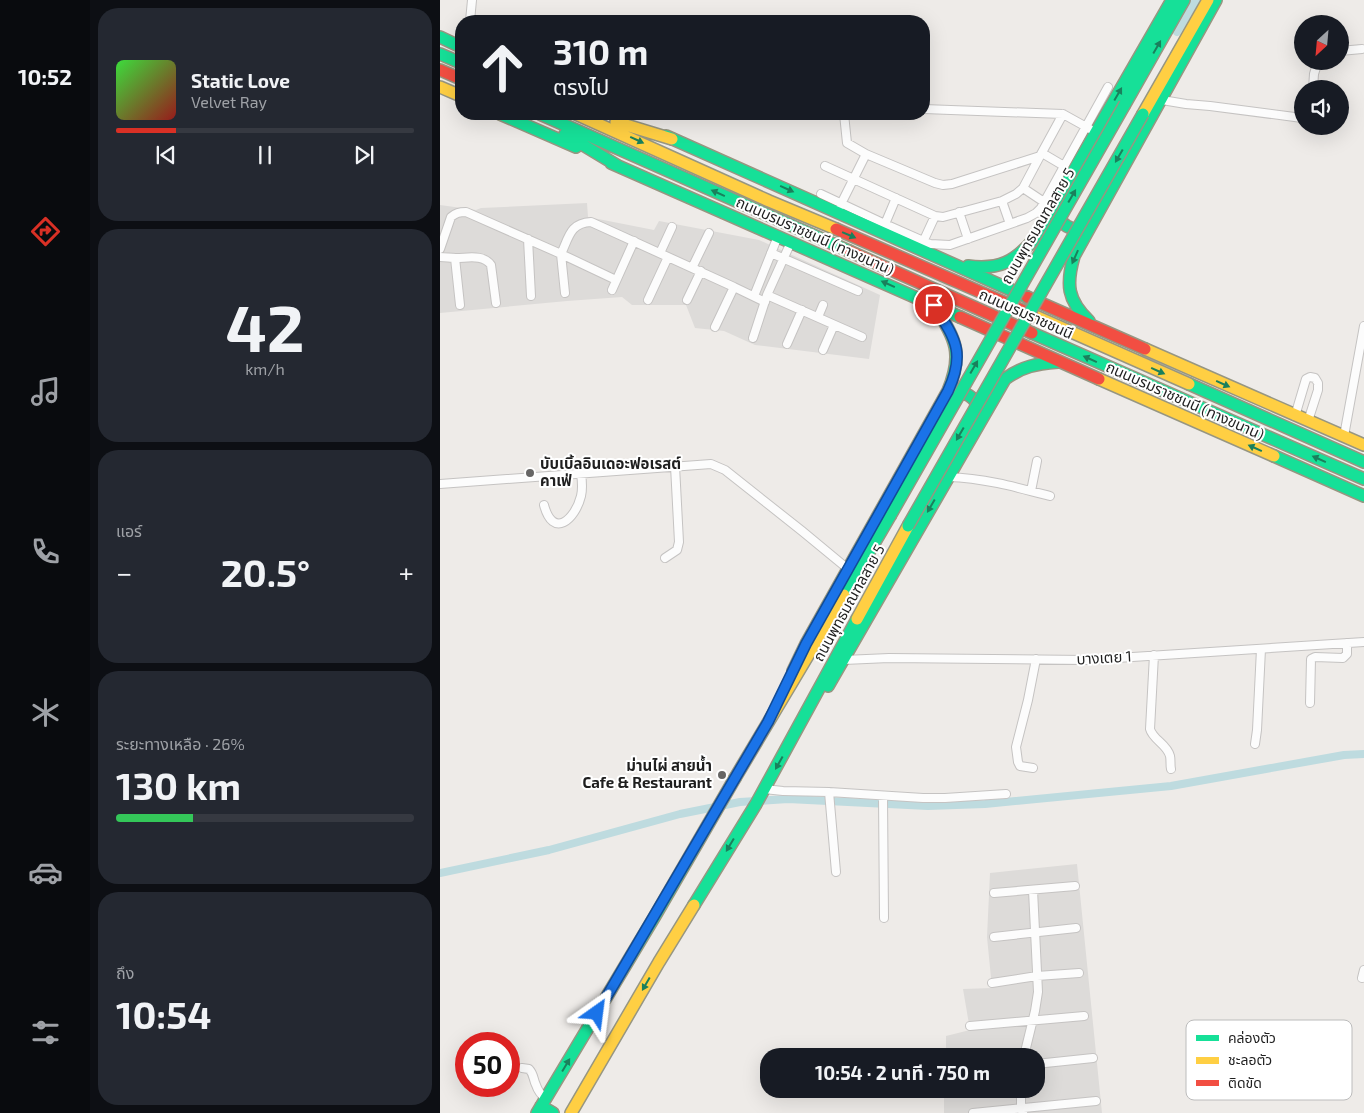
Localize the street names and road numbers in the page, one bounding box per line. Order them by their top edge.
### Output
street label: ถนนพุทธมณฑลสาย 5 [997,164,1079,287]
street label: ถนนบรมราชชนนี (ทางขนาน) [733,192,897,278]
street label: ถนนบรมราชชนนี [976,284,1076,342]
street label: ถนนบรมราชชนนี (ทางขนาน) [1103,357,1267,443]
street label: ถนนพุทธมณฑลสาย 5 [809,541,889,665]
street label: บางเตย 1 [1076,647,1132,667]

